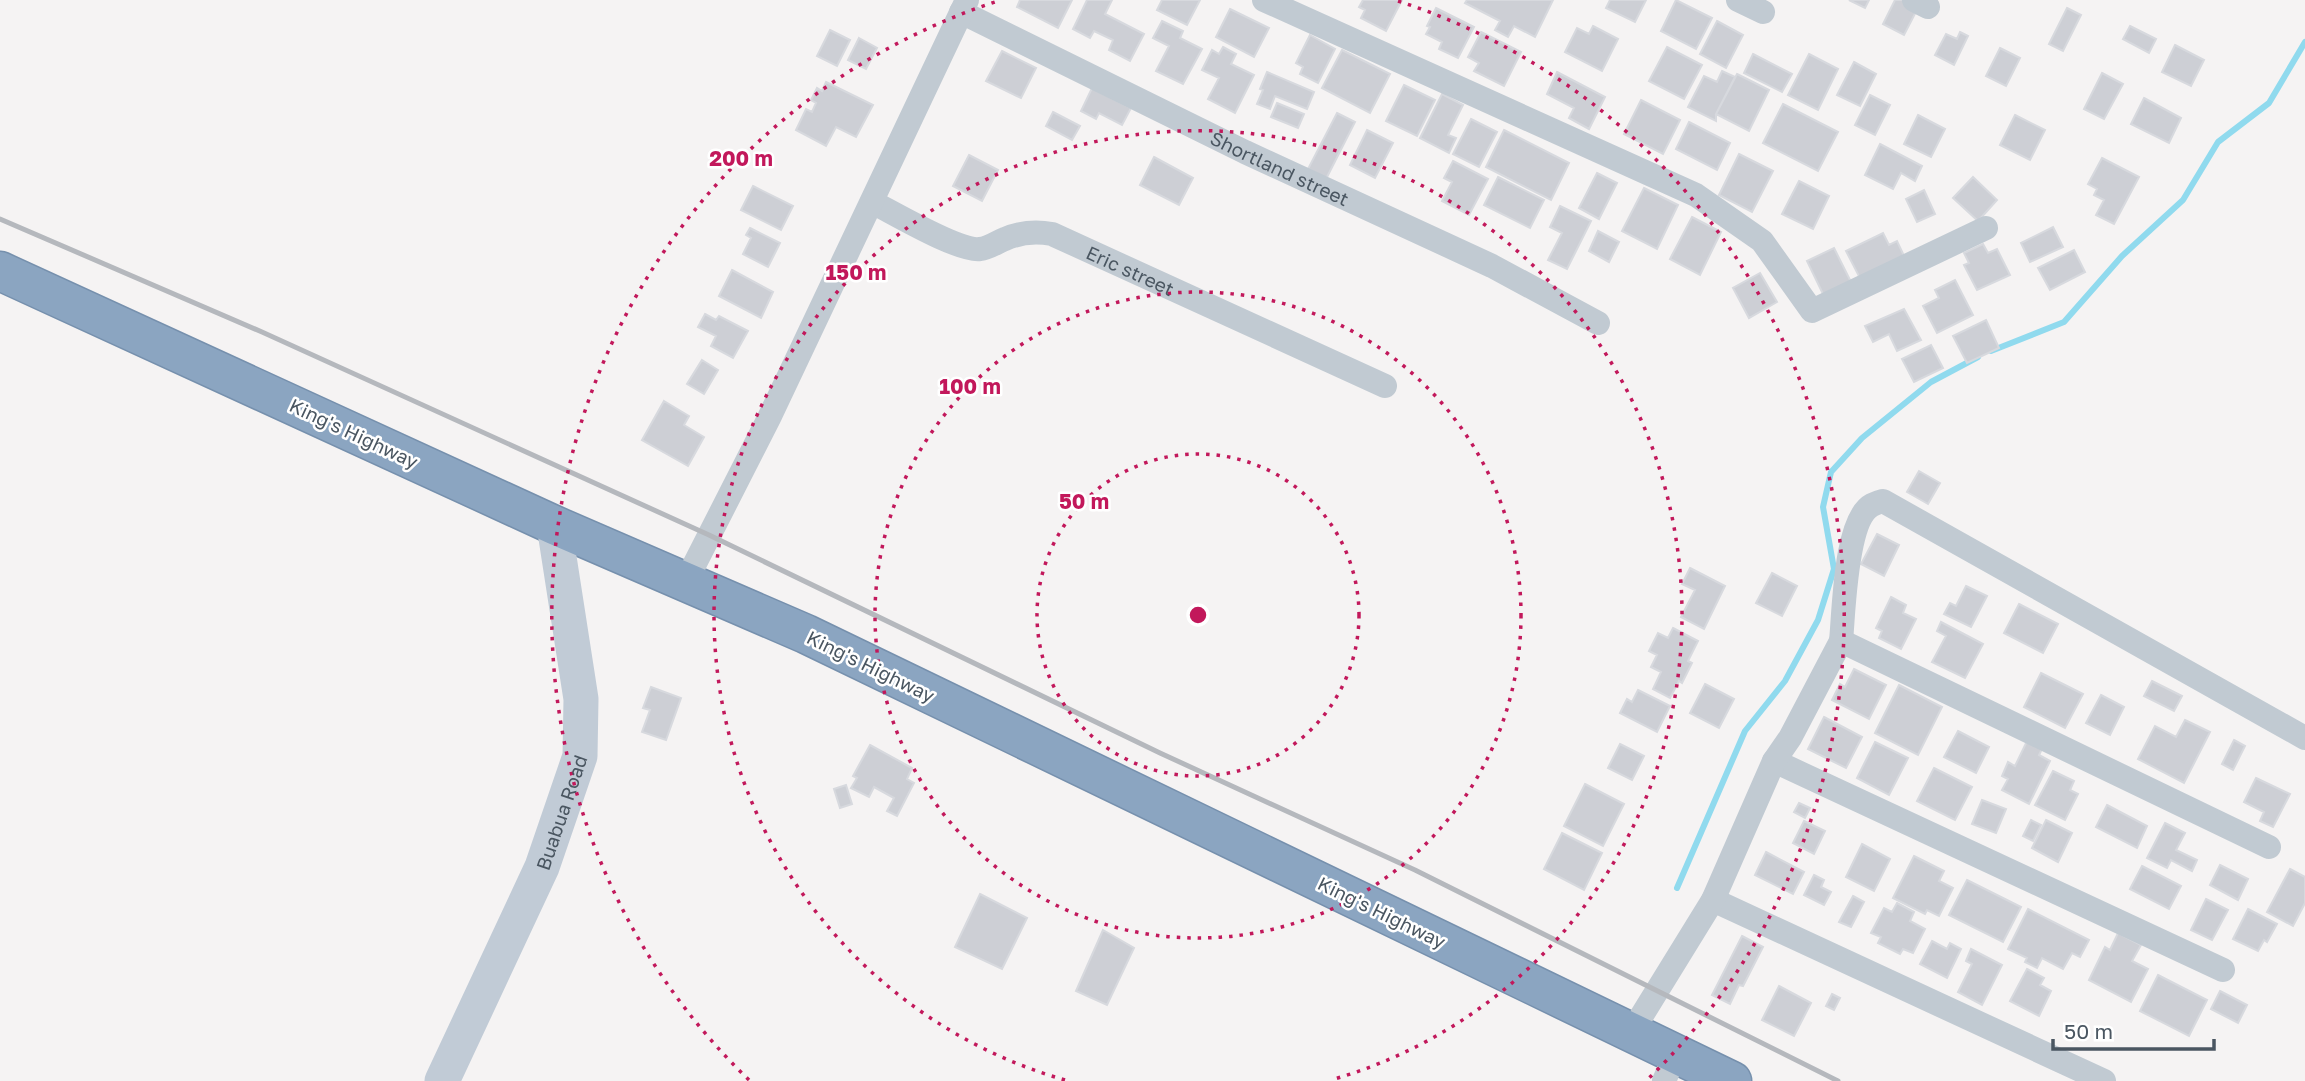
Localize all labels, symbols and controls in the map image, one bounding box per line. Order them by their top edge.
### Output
street label: Shortland street [1207,125,1353,210]
text: 200 m [709,145,773,171]
street label: Eric street [1083,240,1178,300]
text: 150 m [826,259,886,285]
text: 100 m [939,373,1001,399]
street label: King's Highway [286,393,422,473]
text: 50 m [1059,488,1109,514]
centre of rings [1186,603,1210,627]
street label: King's Highway [803,625,939,707]
street label: Buabua Road [530,752,591,873]
street label: King's Highway [1314,871,1450,953]
scale bar [2053,1007,2214,1052]
text: 50 m [2064,1018,2113,1044]

